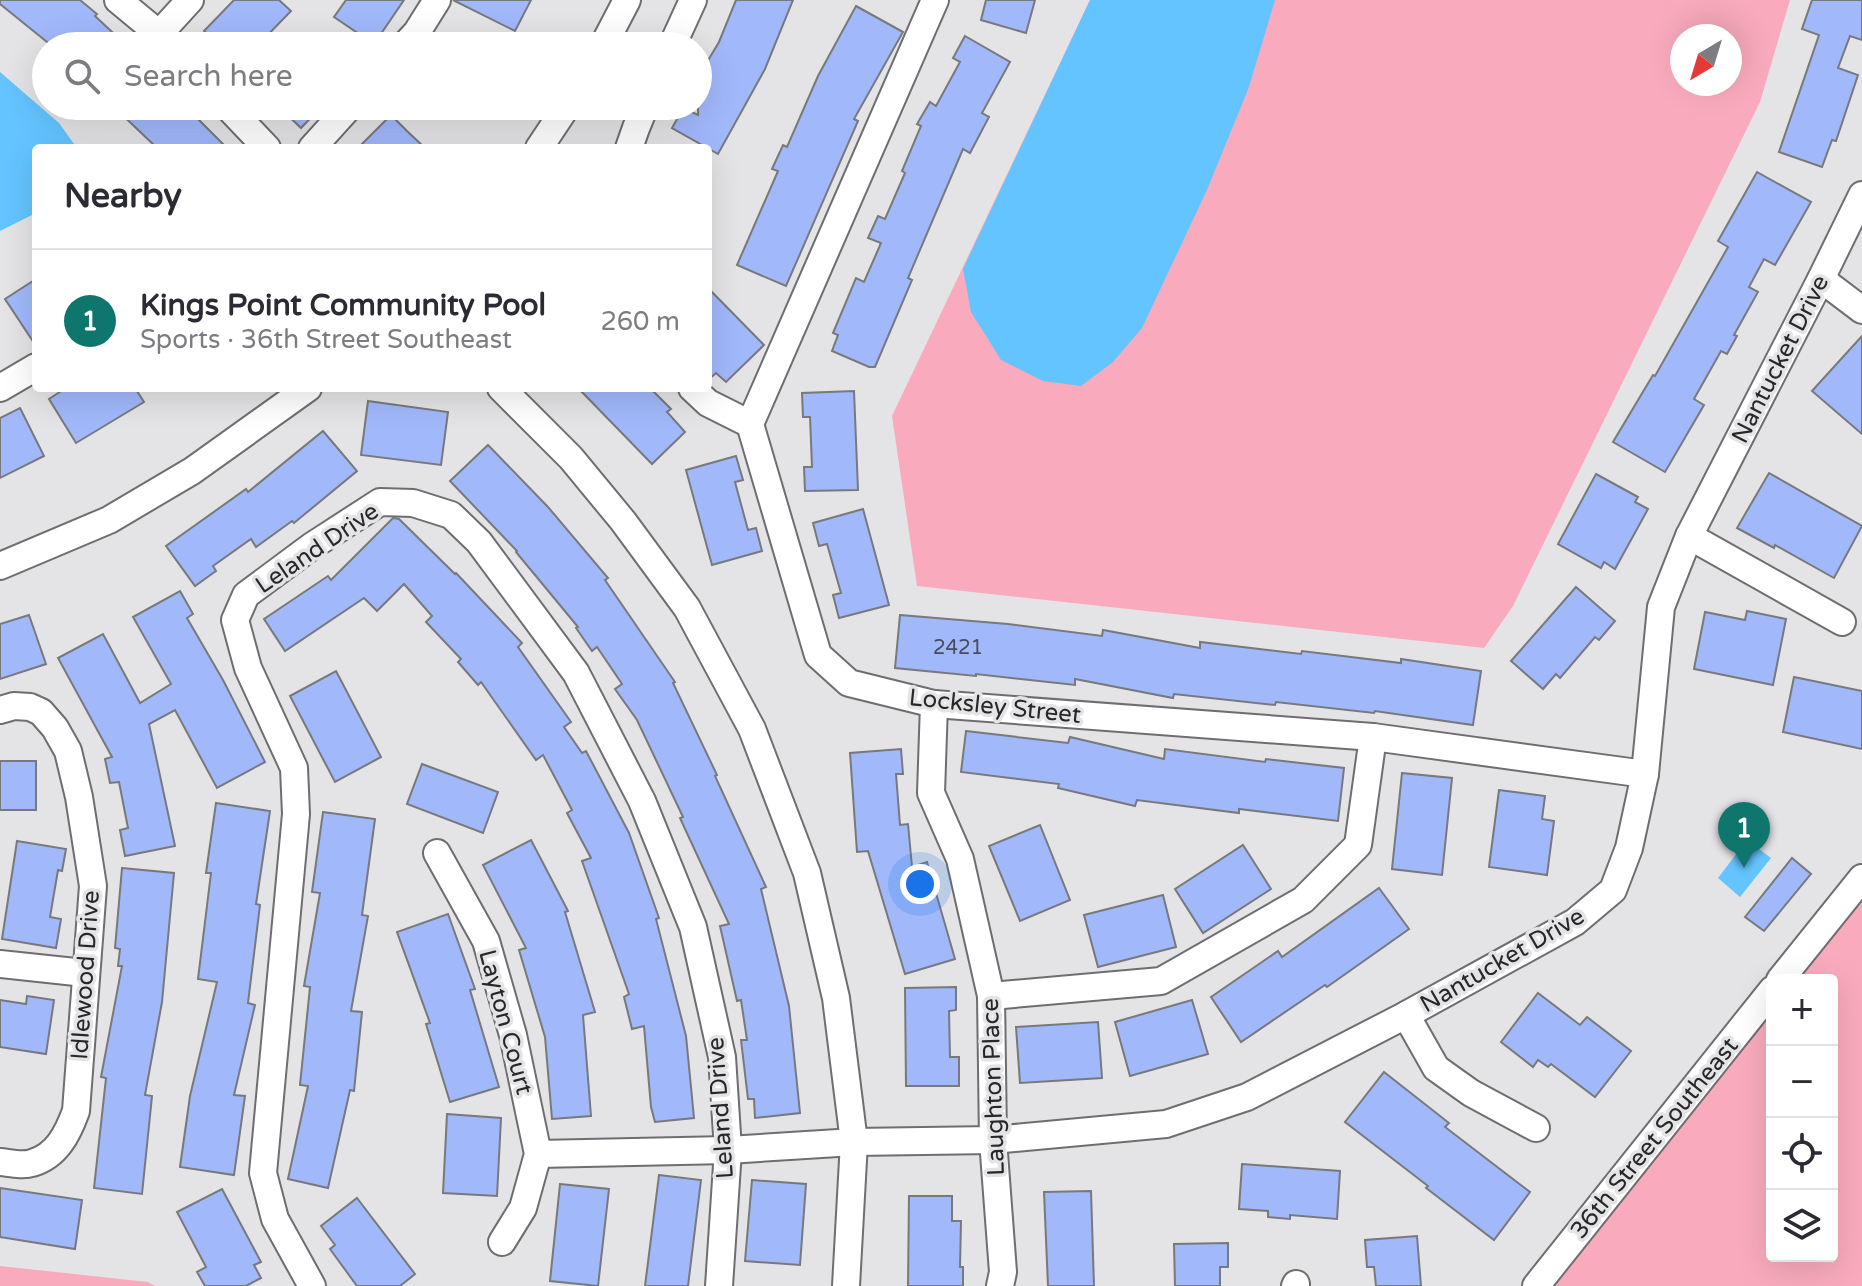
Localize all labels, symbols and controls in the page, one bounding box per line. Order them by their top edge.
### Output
north arrow [1670,24,1742,96]
search box [32,32,712,120]
icon: search [60,54,104,98]
text: Search here [124,58,293,95]
text: Nearby [64,176,182,217]
street label: Nantucket Drive [1726,270,1835,448]
text: Kings Point Community Pool [140,287,546,324]
text: 1 [82,306,98,337]
text: 260 m [600,306,680,337]
text: Sports · 36th Street Southeast [140,324,512,355]
street label: Leland Drive [250,497,384,600]
house number: 2421 [933,636,983,660]
street label: Locksley Street [907,683,1082,730]
pin: 1 [1718,802,1770,868]
your location [900,864,940,904]
street label: Idlewood Drive [65,889,106,1061]
street label: Nantucket Drive [1415,902,1589,1019]
street label: Layton Court [472,947,539,1098]
map controls [1766,974,1838,1262]
button: + [1766,974,1838,1046]
street label: Laughton Place [976,998,1011,1176]
street label: 36th Street Southeast [1564,1032,1744,1245]
street label: Leland Drive [701,1036,740,1180]
button: − [1766,1046,1838,1118]
button: locate [1766,1118,1838,1190]
button: layers [1766,1190,1838,1262]

